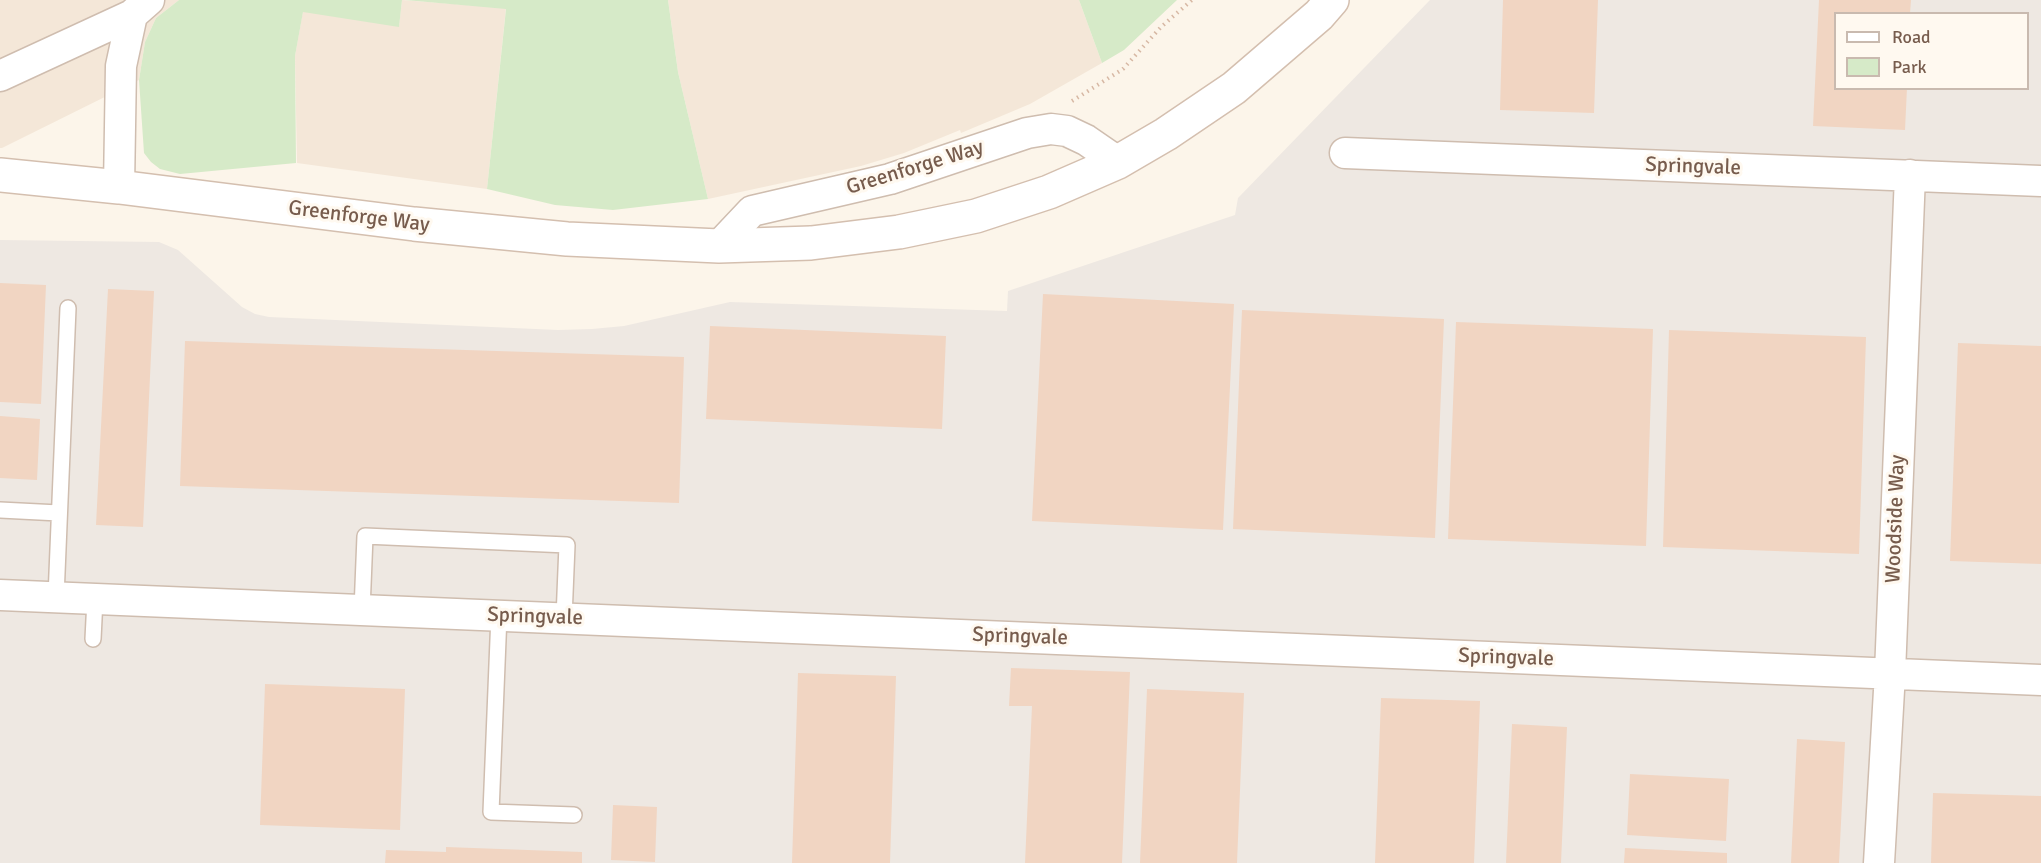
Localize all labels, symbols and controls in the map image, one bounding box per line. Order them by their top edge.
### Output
legend [1834,12,2029,90]
text: Road [1892,26,1931,48]
text: Park [1892,56,1927,78]
street label: Greenforge Way [843,135,987,201]
street label: Springvale [1645,153,1741,181]
street label: Greenforge Way [287,196,431,238]
street label: Woodside Way [1881,454,1911,584]
street label: Springvale [487,603,583,631]
street label: Springvale [972,623,1068,651]
street label: Springvale [1458,644,1554,672]

